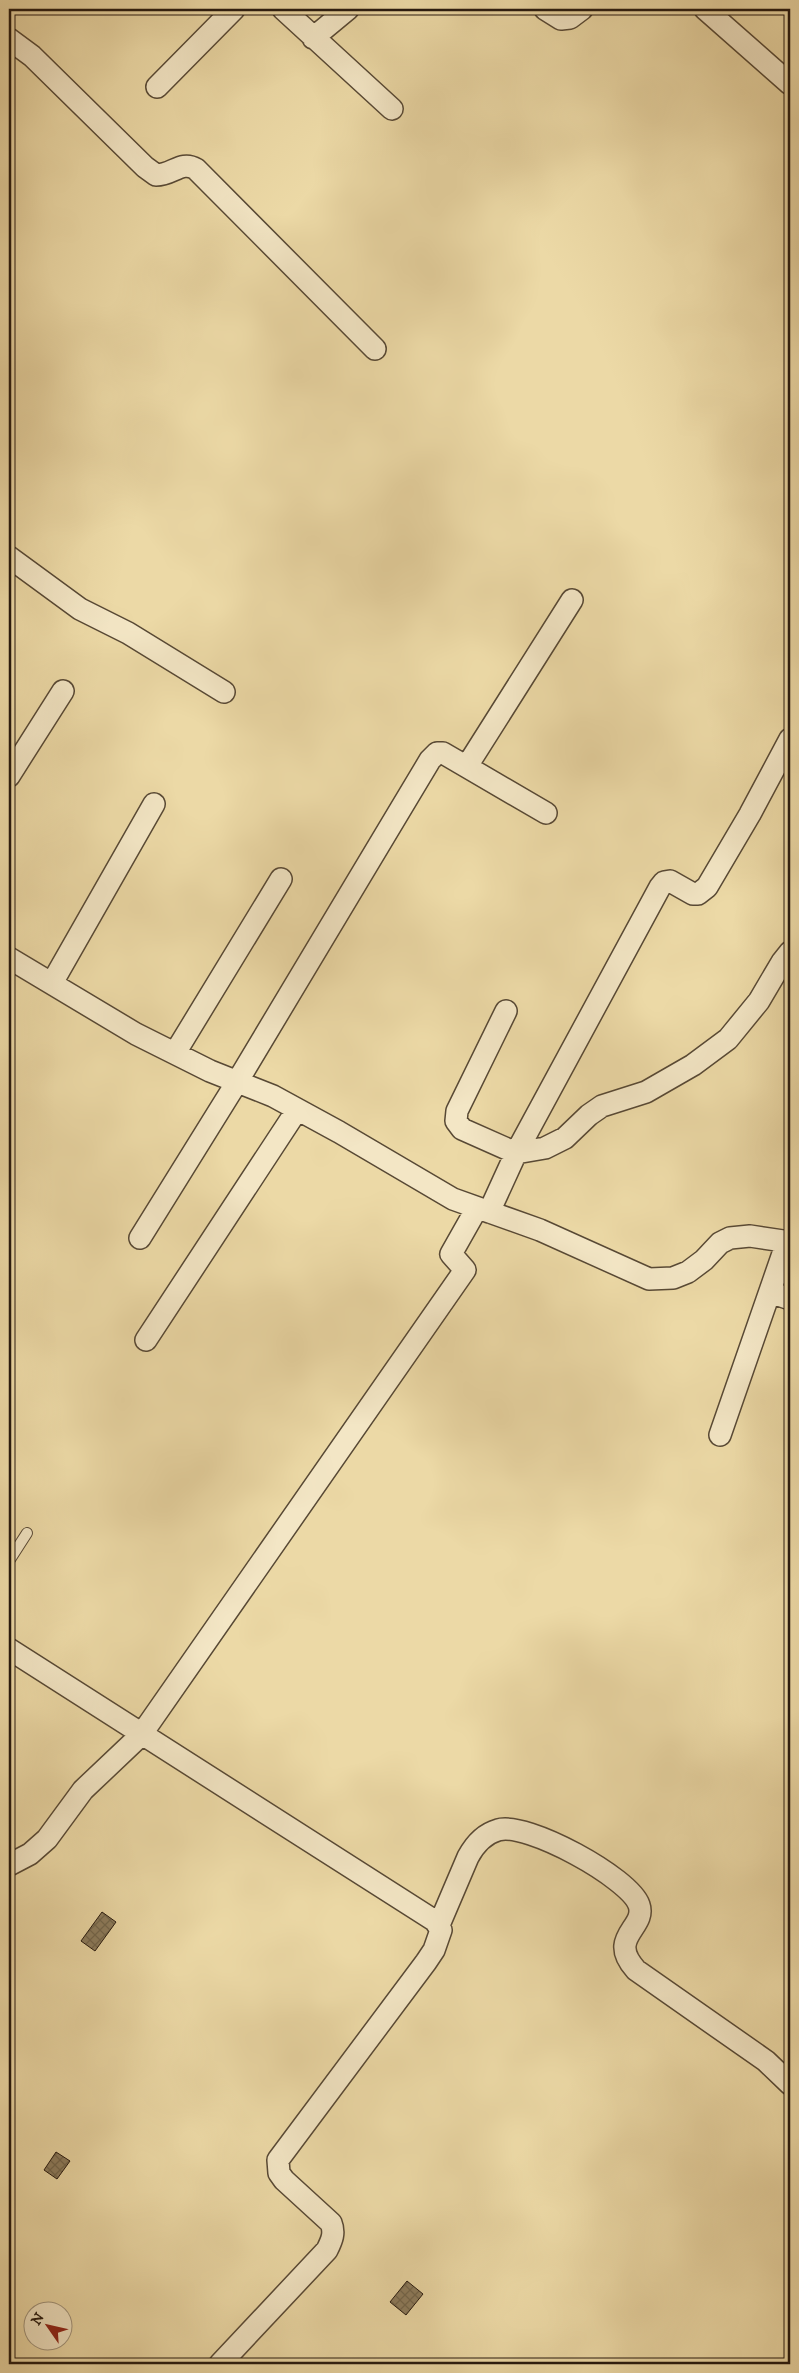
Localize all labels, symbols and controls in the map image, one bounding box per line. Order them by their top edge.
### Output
north arrow [22,2300,72,2350]
text: N [27,2309,49,2329]

